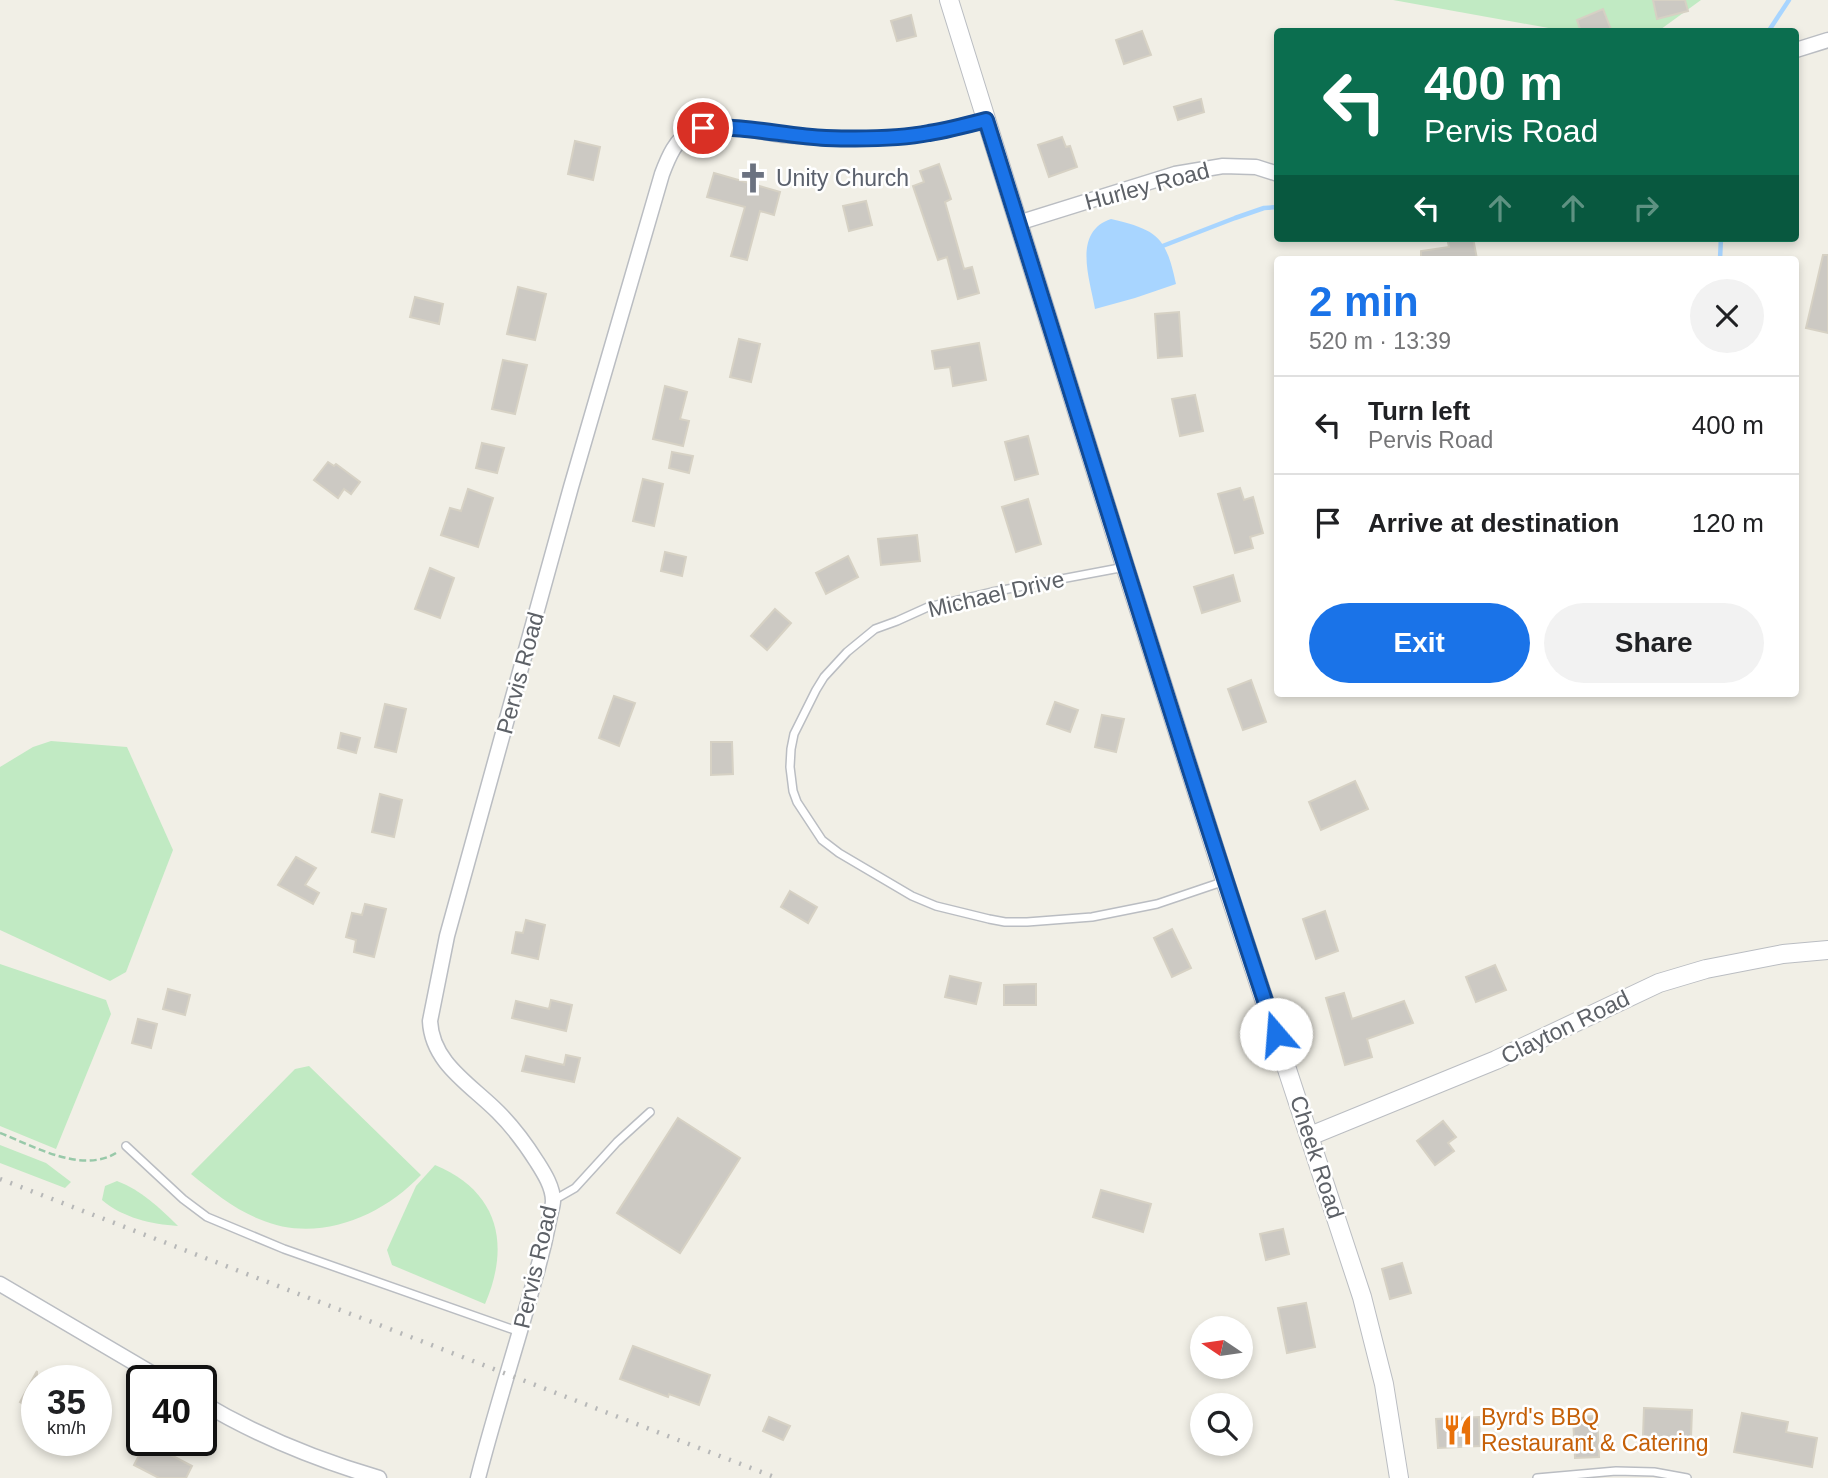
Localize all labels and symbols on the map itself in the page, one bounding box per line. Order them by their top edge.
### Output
pin [673,98,733,158]
street label: Hurley Road [1082,157,1212,215]
church icon: Unity Church [736,161,770,195]
place label: Unity Church [776,165,909,191]
street label: Michael Drive [925,566,1067,622]
street label: Pervis Road [491,609,549,737]
street label: Clayton Road [1497,985,1633,1069]
position arrow [1239,997,1313,1071]
street label: Cheek Road [1285,1092,1349,1222]
street label: Pervis Road [508,1203,562,1331]
north arrow [1190,1316,1253,1379]
speed limit sign: 40 [126,1365,217,1456]
place label: Byrd's BBQ Restaurant & Catering [1481,1404,1709,1456]
restaurant icon: Byrd's BBQ Restaurant & Catering [1441,1413,1475,1447]

